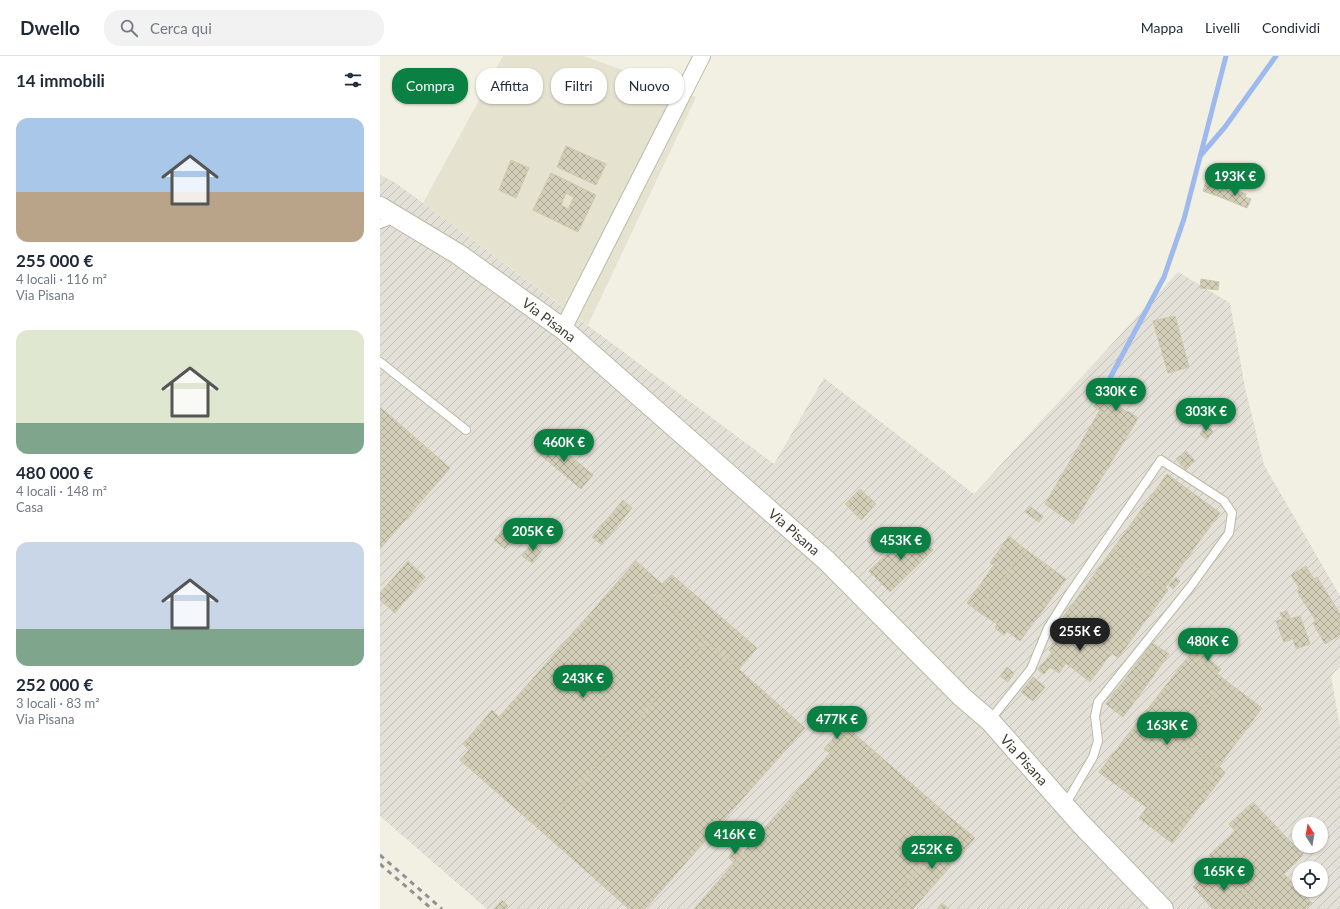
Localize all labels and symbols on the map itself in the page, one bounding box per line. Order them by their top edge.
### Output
pin: 193K € [1202,163,1268,197]
street label: Via Pisana [519,294,580,345]
pin: 330K € [1083,378,1149,412]
pin: 303K € [1173,398,1239,432]
pin: 460K € [531,429,597,463]
street label: Via Pisana [765,505,824,559]
pin: 205K € [500,518,566,552]
pin: 453K € [868,527,934,561]
pin: 255K € [1047,618,1113,652]
pin: 480K € [1175,628,1241,662]
pin: 243K € [550,665,616,699]
pin: 477K € [804,706,870,740]
pin: 163K € [1134,712,1200,746]
street label: Via Pisana [997,731,1052,789]
north arrow [1292,817,1328,853]
pin: 416K € [702,821,768,855]
pin: 252K € [899,836,965,870]
pin: 165K € [1191,858,1257,892]

